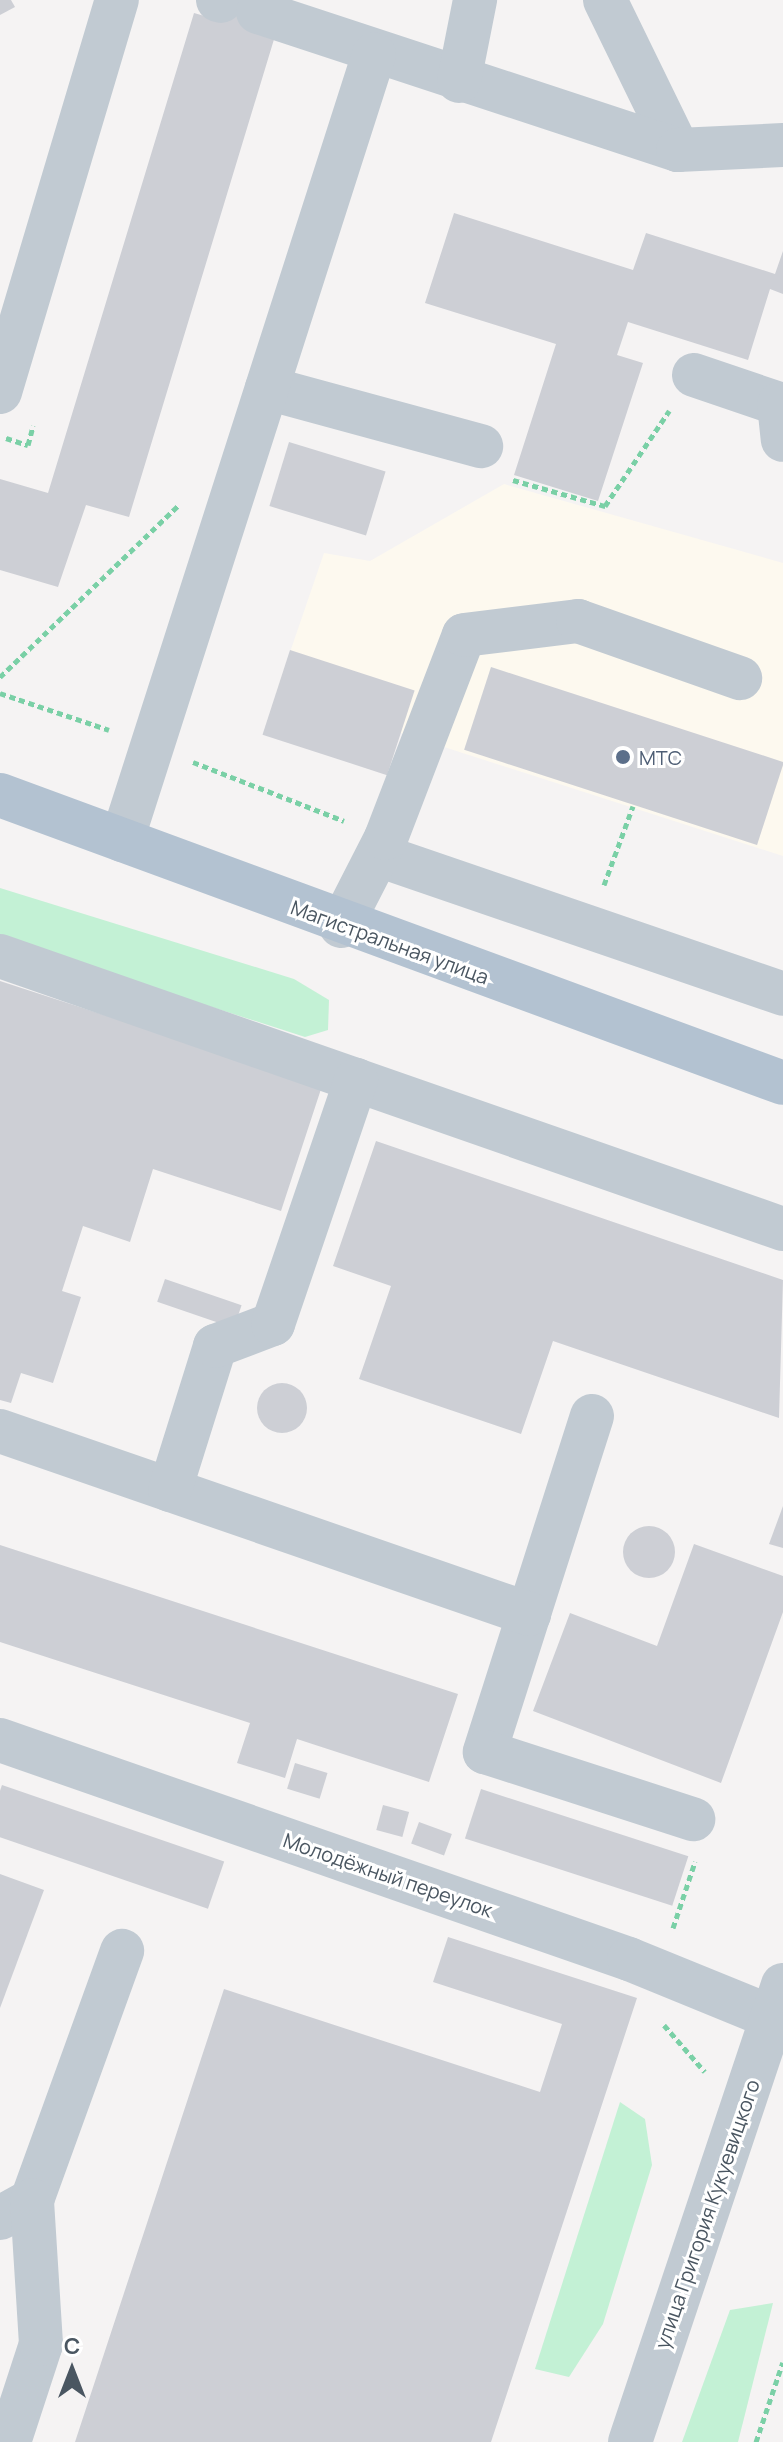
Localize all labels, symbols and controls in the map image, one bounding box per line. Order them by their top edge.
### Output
place label: МТС [639,745,682,769]
marker: МТС [614,748,632,766]
street label: Магистральная улица [288,895,492,989]
street label: Молодёжный переулок [280,1828,496,1922]
street label: улица Григория Кукуевицкого [650,2076,764,2352]
north arrow [32,2330,112,2410]
text: С [64,2331,80,2361]

